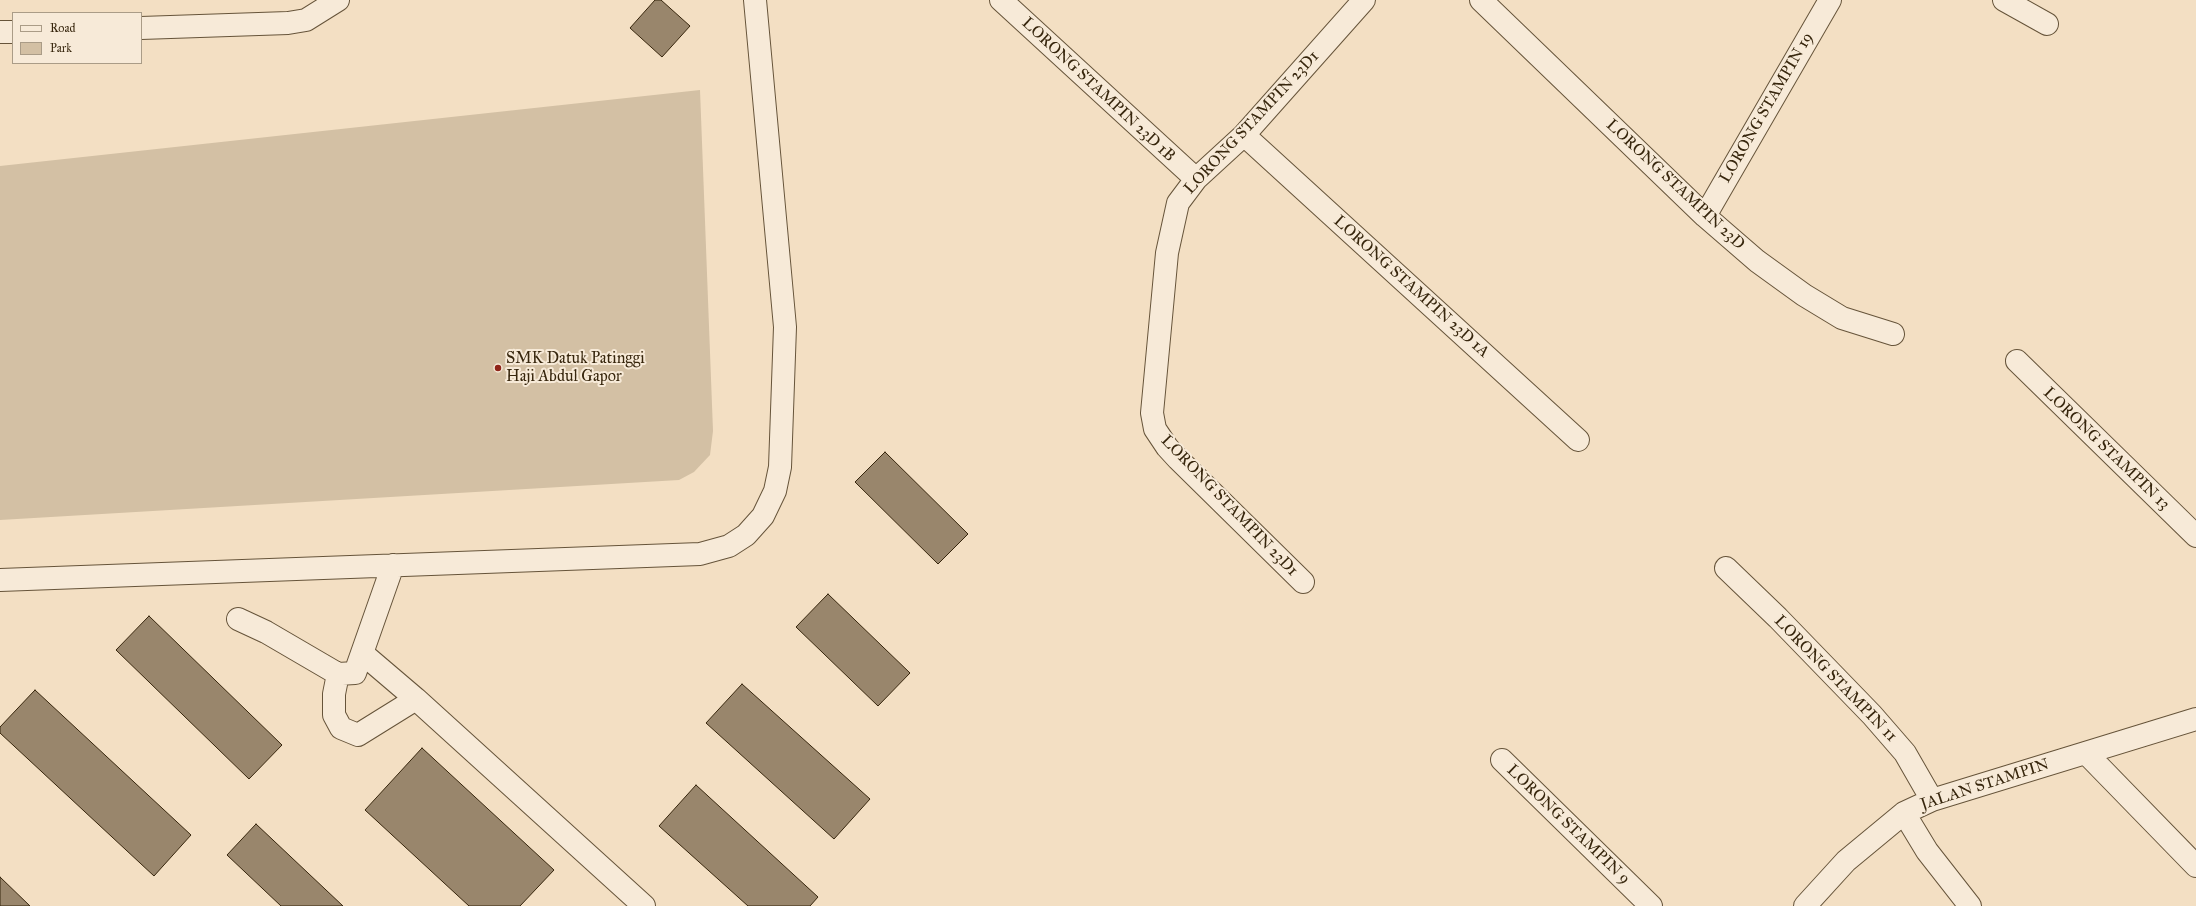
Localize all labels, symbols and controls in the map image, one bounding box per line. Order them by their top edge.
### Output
legend [12,12,142,64]
street label: LORONG STAMPIN 23D 1B [1017,14,1179,166]
text: Road [50,21,76,35]
street label: LORONG STAMPIN 19 [1716,29,1818,187]
text: Park [50,41,72,55]
street label: LORONG STAMPIN 23D1 [1181,47,1323,199]
street label: LORONG STAMPIN 23D [1602,116,1748,254]
street label: LORONG STAMPIN 23D 1A [1329,212,1493,362]
place label: SMK Datuk Patinggi Haji Abdul Gapor [506,349,645,387]
marker: SMK Datuk Patinggi Haji Abdul Gapor [493,363,503,373]
street label: LORONG STAMPIN 13 [2039,384,2173,514]
street label: LORONG STAMPIN 23D1 [1157,431,1301,581]
street label: LORONG STAMPIN 11 [1770,612,1900,746]
street label: JALAN STAMPIN [1918,755,2052,815]
street label: LORONG STAMPIN 9 [1502,761,1634,889]

